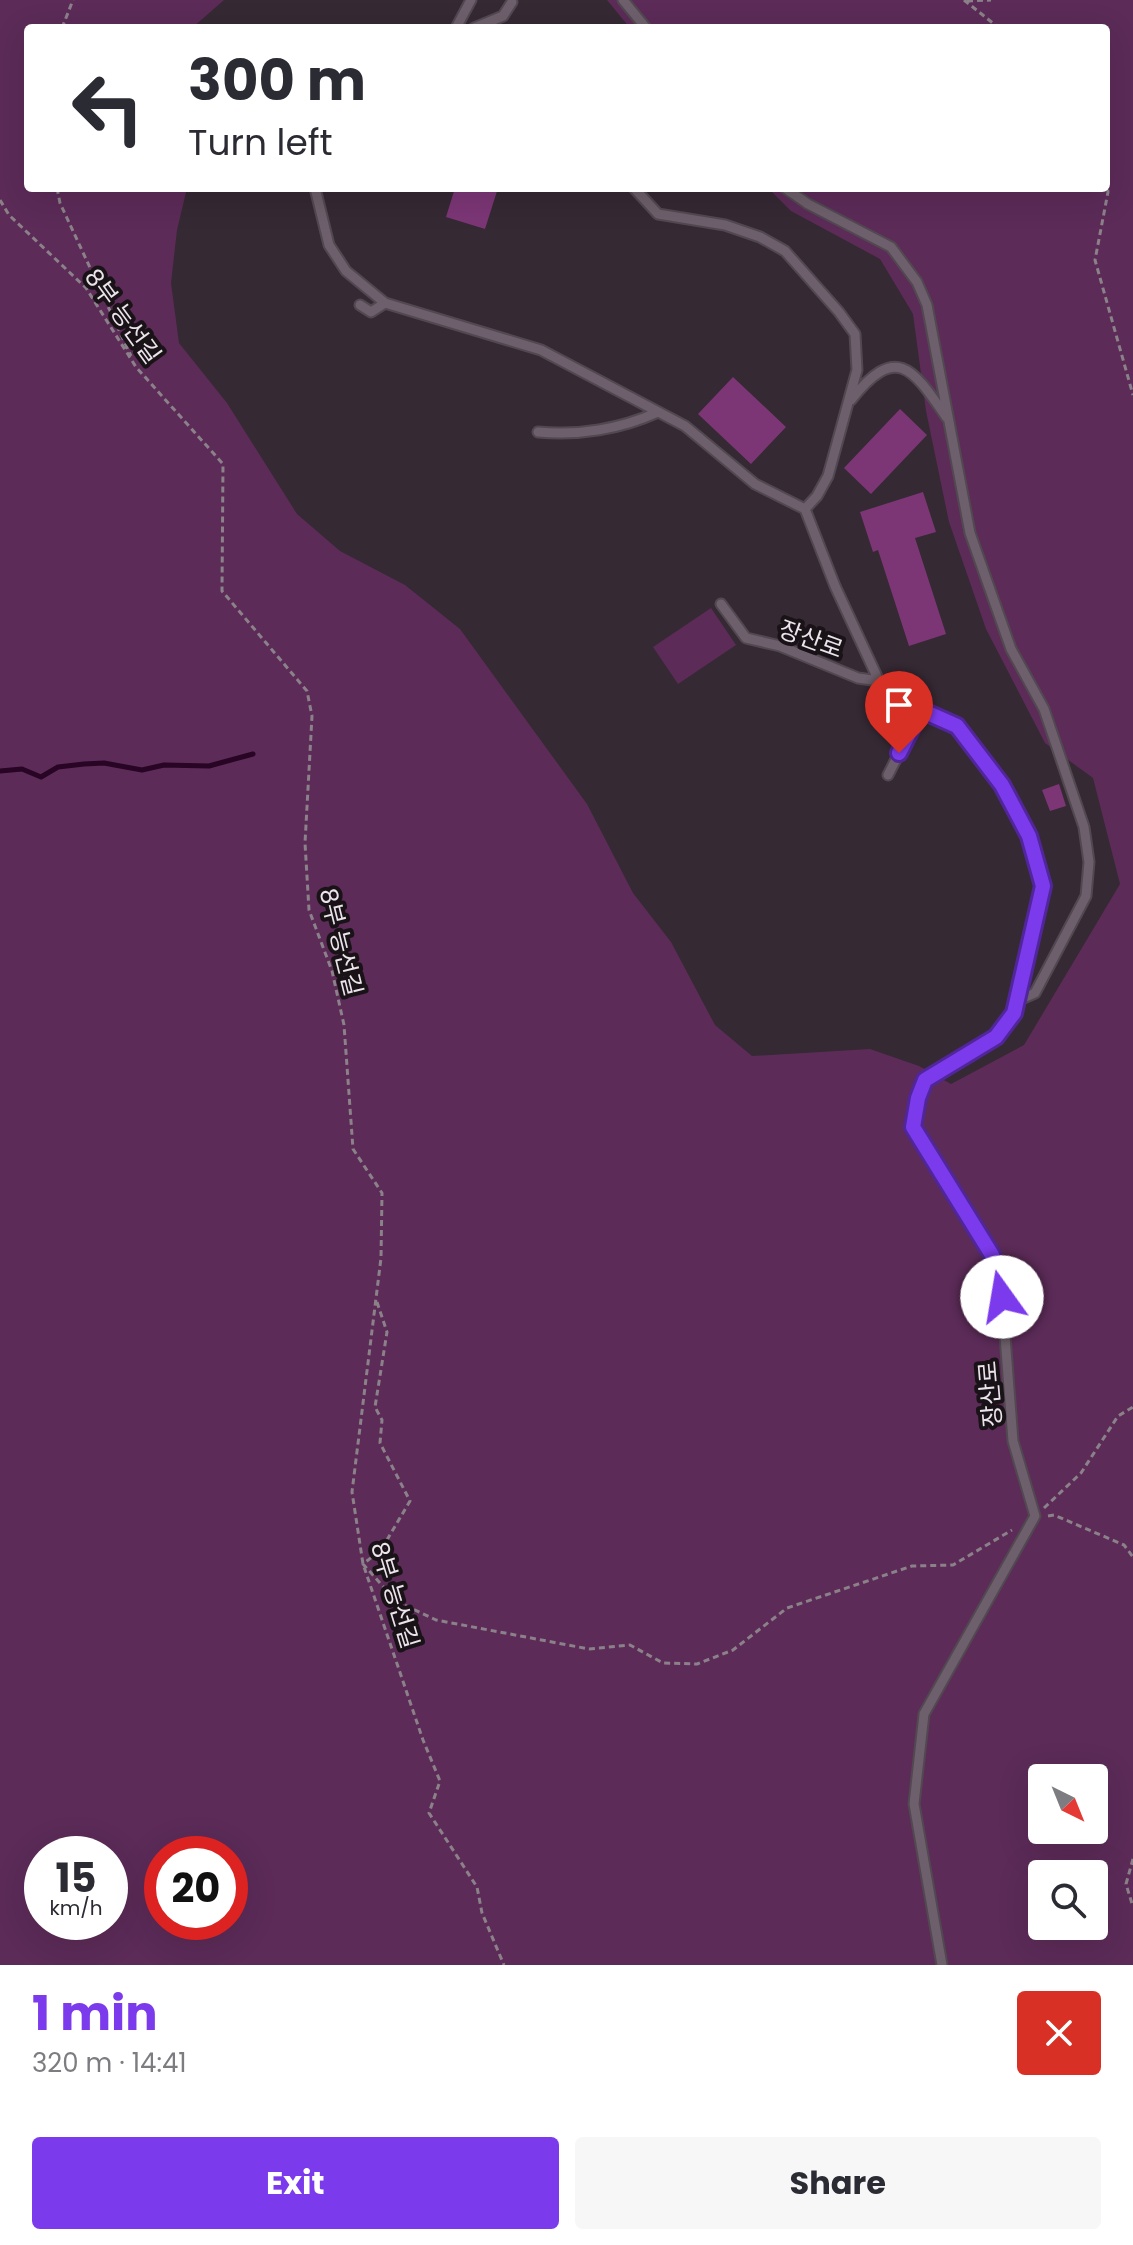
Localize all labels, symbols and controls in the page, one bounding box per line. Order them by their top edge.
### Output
text: 300 m [188,41,366,120]
icon: left [56,56,160,160]
text: Turn left [188,117,333,168]
street label: 8부 능선길 [77,262,169,370]
street label: 장산로 [774,612,848,666]
pin [865,671,933,753]
icon: arrive [877,683,921,727]
street label: 8부 능선길 [312,885,370,999]
position arrow [960,1255,1044,1339]
street label: 장산로 [971,1360,1009,1428]
street label: 8부 능선길 [363,1538,427,1652]
north arrow [1028,1764,1108,1844]
map controls [1028,1764,1108,1940]
speed limit sign: 20 [144,1836,248,1940]
text: 15 [55,1850,97,1906]
button: search [1028,1860,1108,1940]
text: km/h [49,1894,103,1922]
text: 1 min [32,1980,158,2047]
button: close [1017,1991,1101,2075]
text: 320 m · 14:41 [32,2045,187,2081]
button: Exit [32,2137,559,2229]
button: Share [575,2137,1101,2229]

